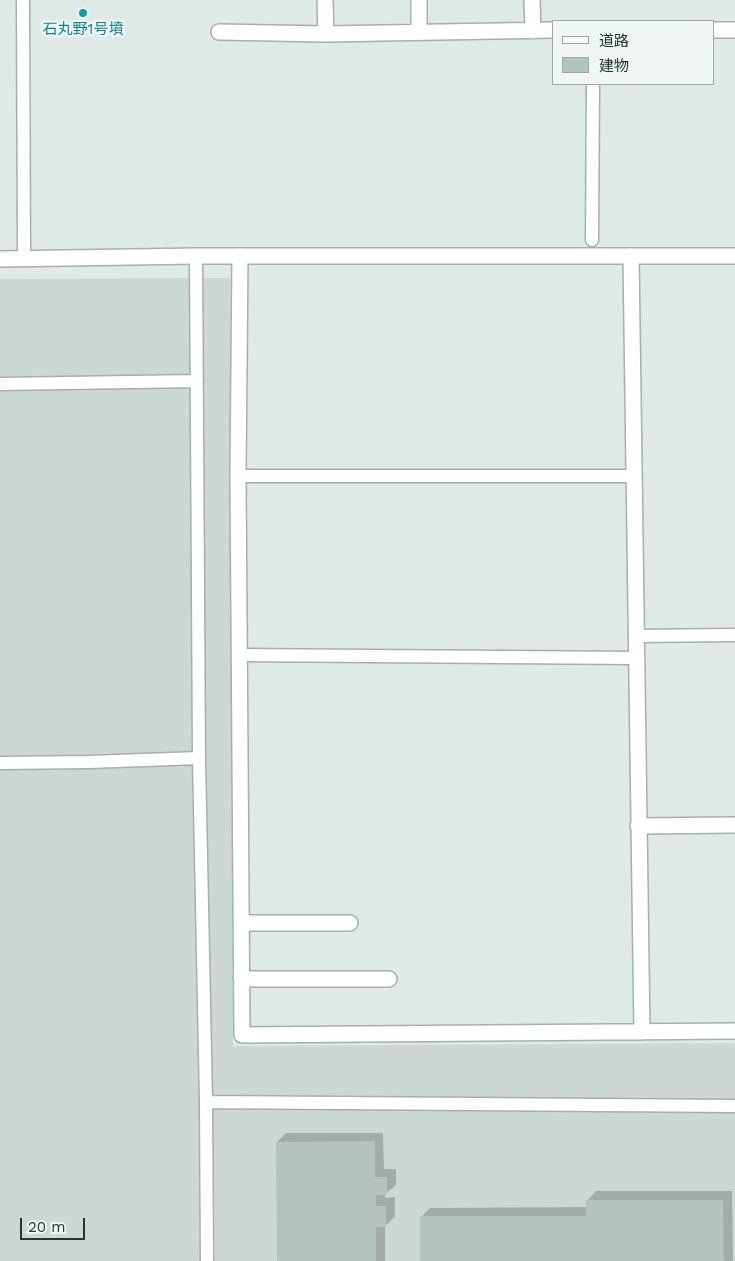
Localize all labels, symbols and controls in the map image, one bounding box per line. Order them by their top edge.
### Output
marker: 石丸野1号墳 [77,7,89,19]
legend [552,20,715,85]
place label: 石丸野1号墳 [43,21,123,39]
text: 道路 [599,32,629,50]
text: 建物 [599,57,629,75]
scale bar [22,1208,88,1240]
text: 20 m [28,1218,66,1236]

